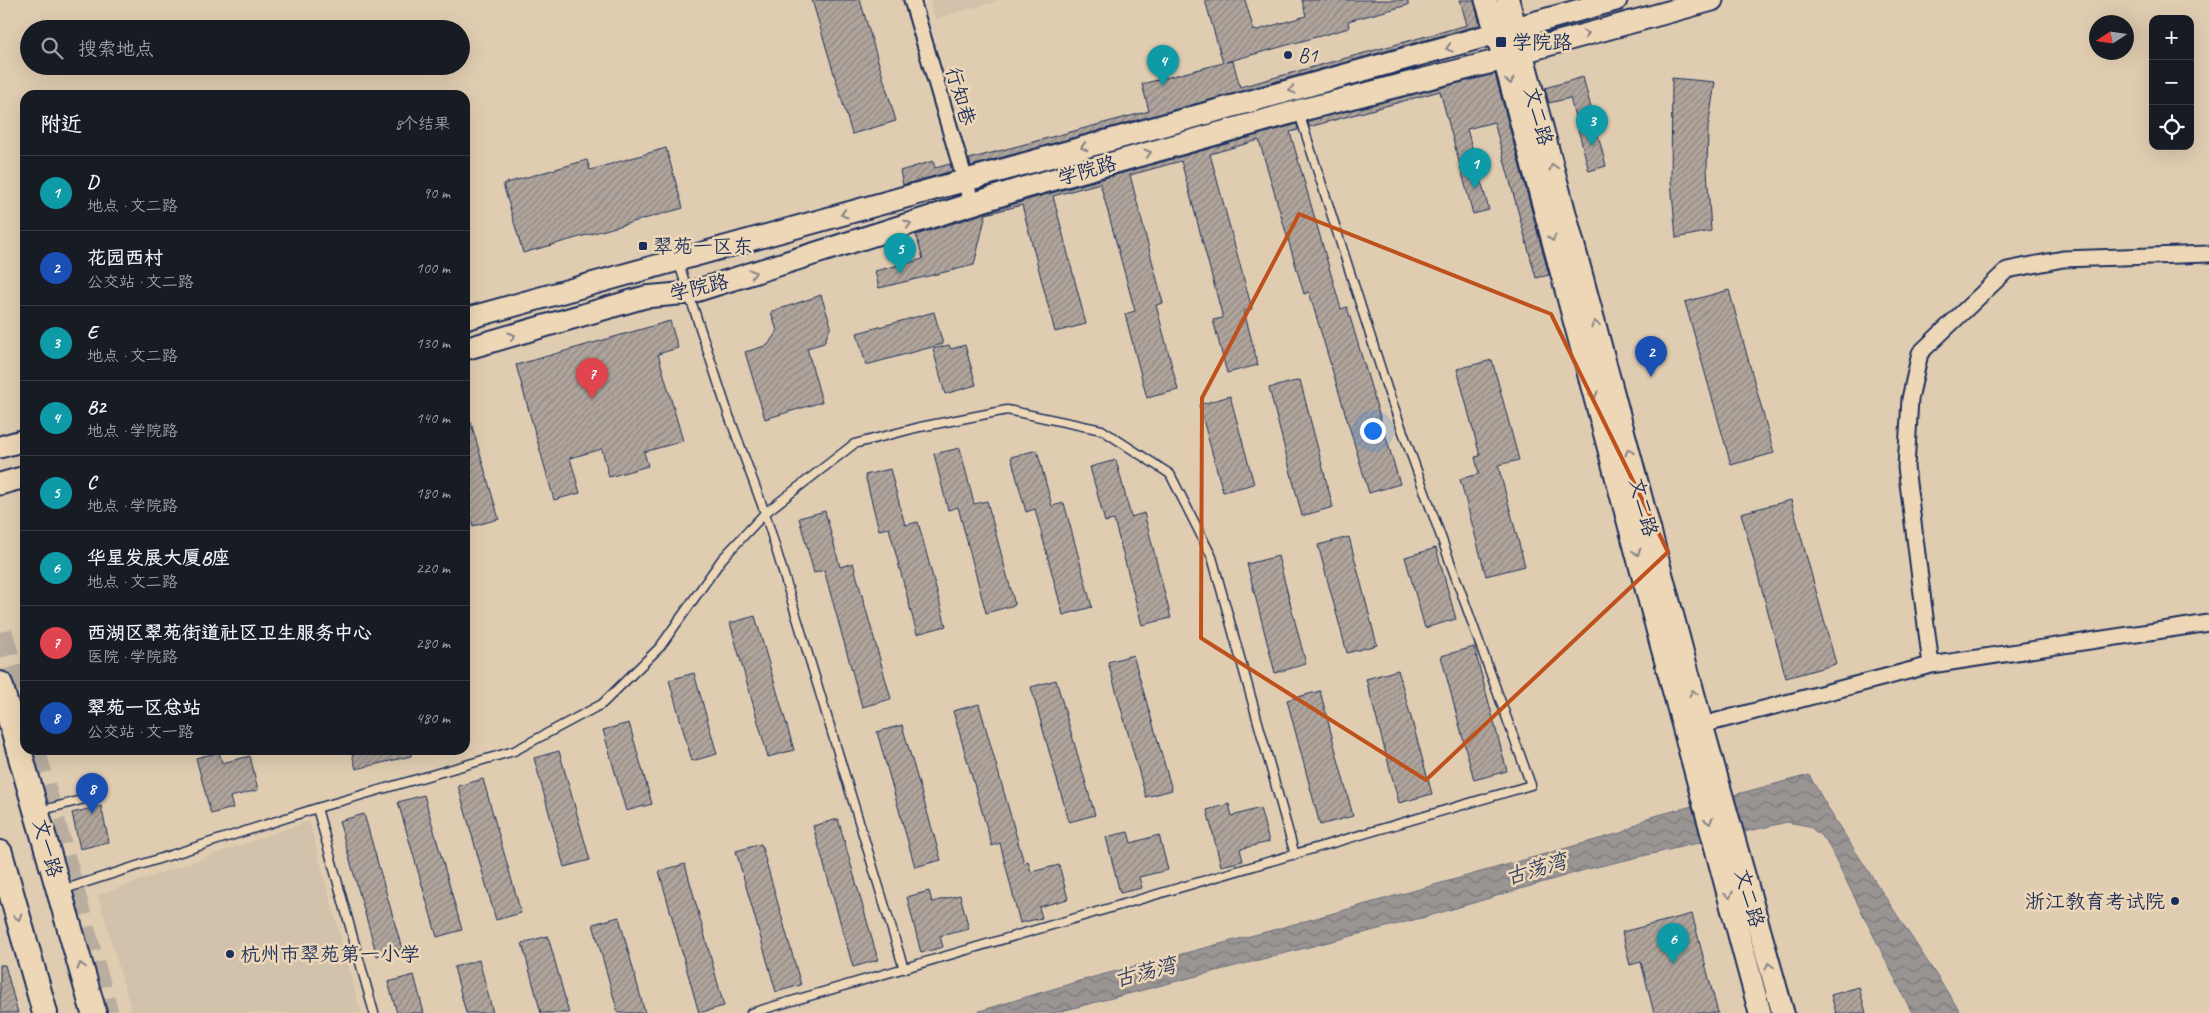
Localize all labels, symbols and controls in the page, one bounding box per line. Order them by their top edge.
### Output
north arrow [2089,15,2134,60]
map controls [2149,15,2194,150]
button: + [2149,15,2194,60]
search box [20,20,470,75]
place label: 学院路 [1512,30,1573,55]
one-way arrow [1581,30,1589,40]
icon: search [38,34,66,62]
marker: 学院路 [1494,35,1508,49]
text: 搜索地点 [78,37,154,61]
one-way arrow [1445,42,1453,52]
place label: B1 [1298,43,1318,68]
pin: 4 [1147,45,1179,86]
marker: B1 [1282,49,1294,61]
button: − [2149,60,2194,105]
street label: 行知巷 [940,64,981,129]
one-way arrow [1504,77,1515,86]
street label: 文二路 [1519,84,1559,149]
one-way arrow [1288,85,1296,95]
pin: 3 [1576,105,1608,146]
button: locate [2149,105,2194,150]
text: 附近 [40,111,82,137]
text: 8个结果 [395,114,450,134]
one-way arrow [1081,141,1089,151]
one-way arrow [1143,148,1152,159]
pin: 1 [1459,148,1491,189]
street label: 学院路 [1055,150,1120,191]
one-way arrow [1548,163,1558,171]
text: D [87,170,98,194]
text: 1 [52,183,60,203]
text: 90 m [423,183,450,203]
text: 地点 · 文二路 [87,196,178,216]
one-way arrow [839,208,848,219]
one-way arrow [903,220,912,230]
pin: 5 [884,233,916,274]
place label: 翠苑一区东 [653,234,753,259]
one-way arrow [1546,234,1557,243]
marker: 翠苑一区东 [637,240,649,252]
text: 花园西村 [87,246,163,270]
text: 2 [52,258,60,278]
text: 100 m [416,258,450,278]
street label: 学院路 [667,268,732,306]
one-way arrow [748,269,757,279]
text: 公交站 · 文二路 [87,272,194,292]
text: E [87,320,97,344]
one-way arrow [1590,320,1600,328]
one-way arrow [507,331,515,341]
text: 3 [52,333,60,353]
text: 130 m [416,333,450,353]
pin: 2 [1635,336,1667,377]
text: 地点 · 文二路 [87,346,178,366]
pin: 7 [576,358,608,399]
one-way arrow [1589,391,1599,399]
text: B2 [87,395,106,419]
text: 4 [52,408,60,428]
text: 140 m [416,408,450,428]
your location [1360,418,1386,444]
text: 地点 · 学院路 [87,421,178,441]
one-way arrow [1624,447,1635,456]
text: C [87,470,96,494]
street label: 文二路 [1624,475,1664,540]
text: 5 [53,483,59,503]
text: 180 m [416,483,450,503]
text: 地点 · 学院路 [87,496,178,516]
text: 华星发展大厦B座 [87,546,230,570]
one-way arrow [1631,548,1641,556]
text: 6 [52,558,60,578]
text: 220 m [416,558,450,578]
text: 地点 · 文二路 [87,572,178,592]
text: 西湖区翠苑街道社区卫生服务中心 [87,621,372,645]
text: 7 [52,633,60,653]
text: 280 m [416,633,450,653]
text: 医院 · 学院路 [87,647,178,667]
one-way arrow [1689,690,1699,698]
text: 翠苑一区总站 [87,696,201,720]
text: 8 [52,708,60,728]
text: 480 m [416,708,450,728]
text: 公交站 · 文一路 [87,722,194,742]
pin: 8 [76,773,108,814]
street label: 文一路 [27,816,68,881]
one-way arrow [1703,817,1714,826]
water label: 古荡湾 [1502,847,1573,890]
street label: 文二路 [1729,866,1770,931]
place label: 浙江教育考试院 [2025,889,2165,914]
one-way arrow [1723,891,1733,899]
marker: 浙江教育考试院 [2169,895,2181,907]
one-way arrow [12,913,23,922]
pin: 6 [1657,923,1689,964]
place label: 杭州市翠苑第一小学 [240,942,420,967]
marker: 杭州市翠苑第一小学 [224,948,236,960]
water label: 古荡湾 [1111,951,1182,992]
one-way arrow [1765,962,1775,971]
one-way arrow [77,963,87,971]

